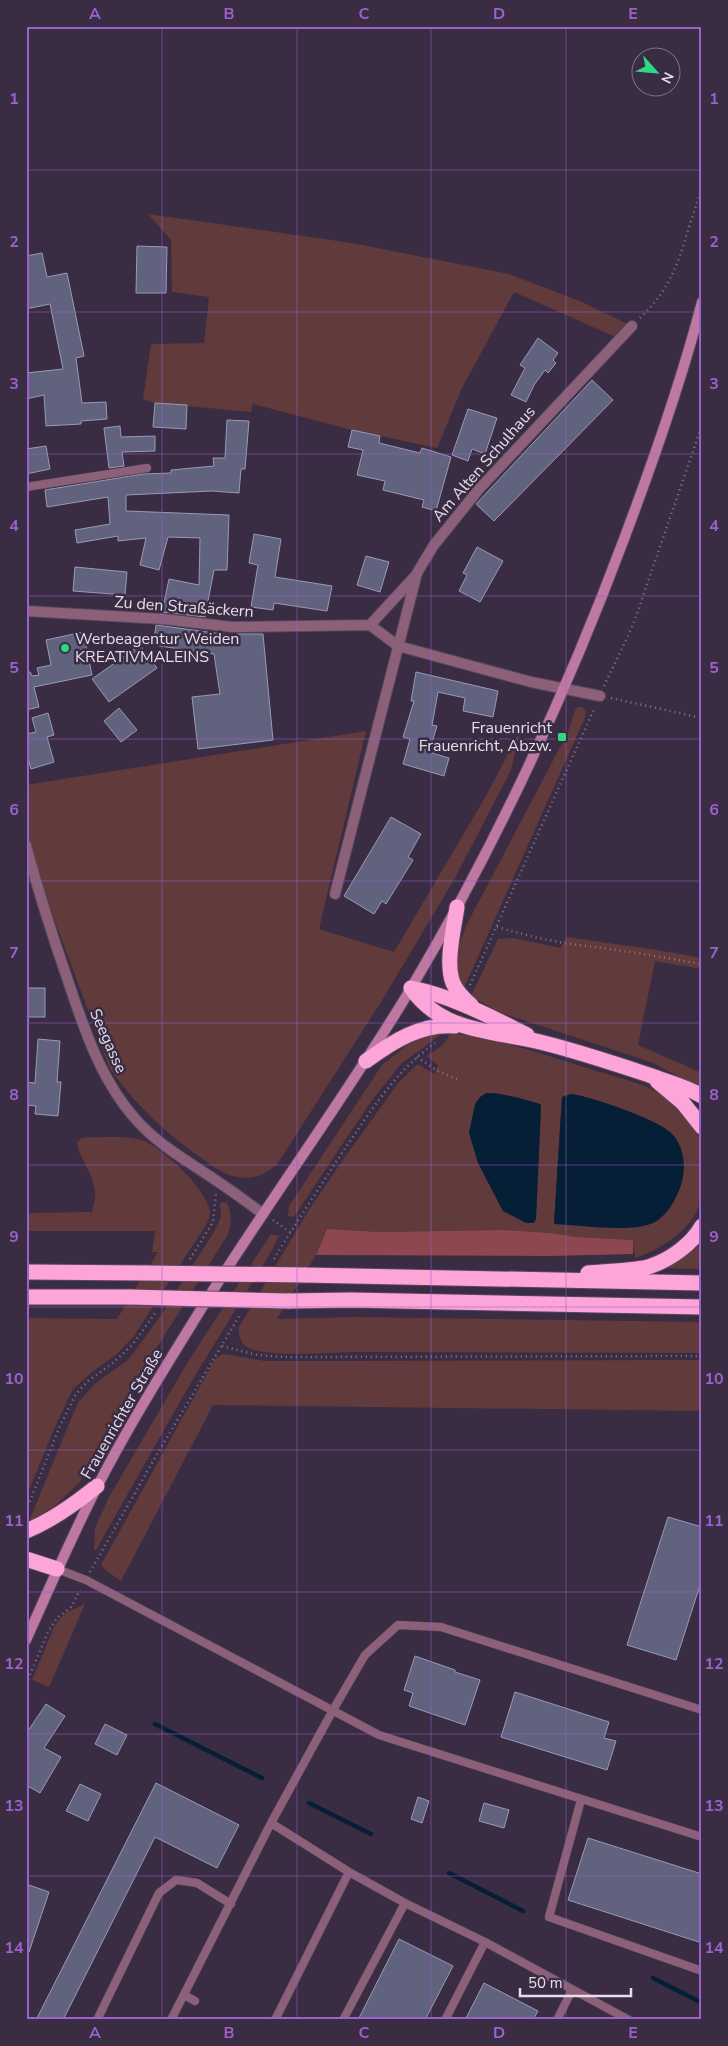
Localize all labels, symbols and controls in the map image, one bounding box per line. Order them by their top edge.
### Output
text: A [89,3,101,25]
text: B [223,3,235,25]
text: C [359,3,370,25]
text: D [493,3,505,25]
text: E [628,3,638,25]
north arrow [630,48,680,98]
text: N [656,69,678,87]
text: 1 [9,88,19,110]
text: 1 [709,88,719,110]
text: 2 [9,231,19,253]
text: 2 [709,231,719,253]
text: 3 [9,373,19,395]
text: 3 [709,373,719,395]
street label: Am Alten Schulhaus [427,401,541,527]
text: 4 [9,515,19,537]
text: 4 [709,515,719,537]
street label: Zu den Straßäckern [114,591,254,623]
place label: Werbeagentur Weiden KREATIVMALEINS [75,628,239,668]
marker: Werbeagentur Weiden KREATIVMALEINS [59,642,71,654]
text: 5 [9,657,19,679]
text: 5 [709,657,719,679]
place label: Frauenricht Frauenricht, Abzw. [419,717,552,757]
marker: Frauenricht Frauenricht, Abzw. [556,731,568,743]
text: 6 [9,799,19,821]
text: 6 [709,799,719,821]
text: 7 [9,942,19,964]
text: 7 [709,942,719,964]
street label: Seegasse [84,1005,132,1077]
text: 8 [9,1084,19,1106]
text: 8 [709,1084,719,1106]
text: 9 [9,1226,19,1248]
text: 9 [709,1226,719,1248]
street label: Frauenrichter Straße [76,1345,168,1483]
text: 10 [4,1368,24,1390]
text: 10 [704,1368,724,1390]
text: 11 [4,1510,24,1532]
text: 11 [704,1510,724,1532]
text: 12 [4,1653,24,1675]
text: 12 [704,1653,724,1675]
text: 13 [4,1795,24,1817]
text: 13 [704,1795,724,1817]
text: 14 [4,1937,24,1959]
text: 14 [704,1937,724,1959]
scale bar [520,1966,632,1998]
text: 50 m [528,1973,563,1993]
text: A [89,2022,101,2044]
text: B [223,2022,235,2044]
text: C [359,2022,370,2044]
text: D [493,2022,505,2044]
text: E [628,2022,638,2044]

